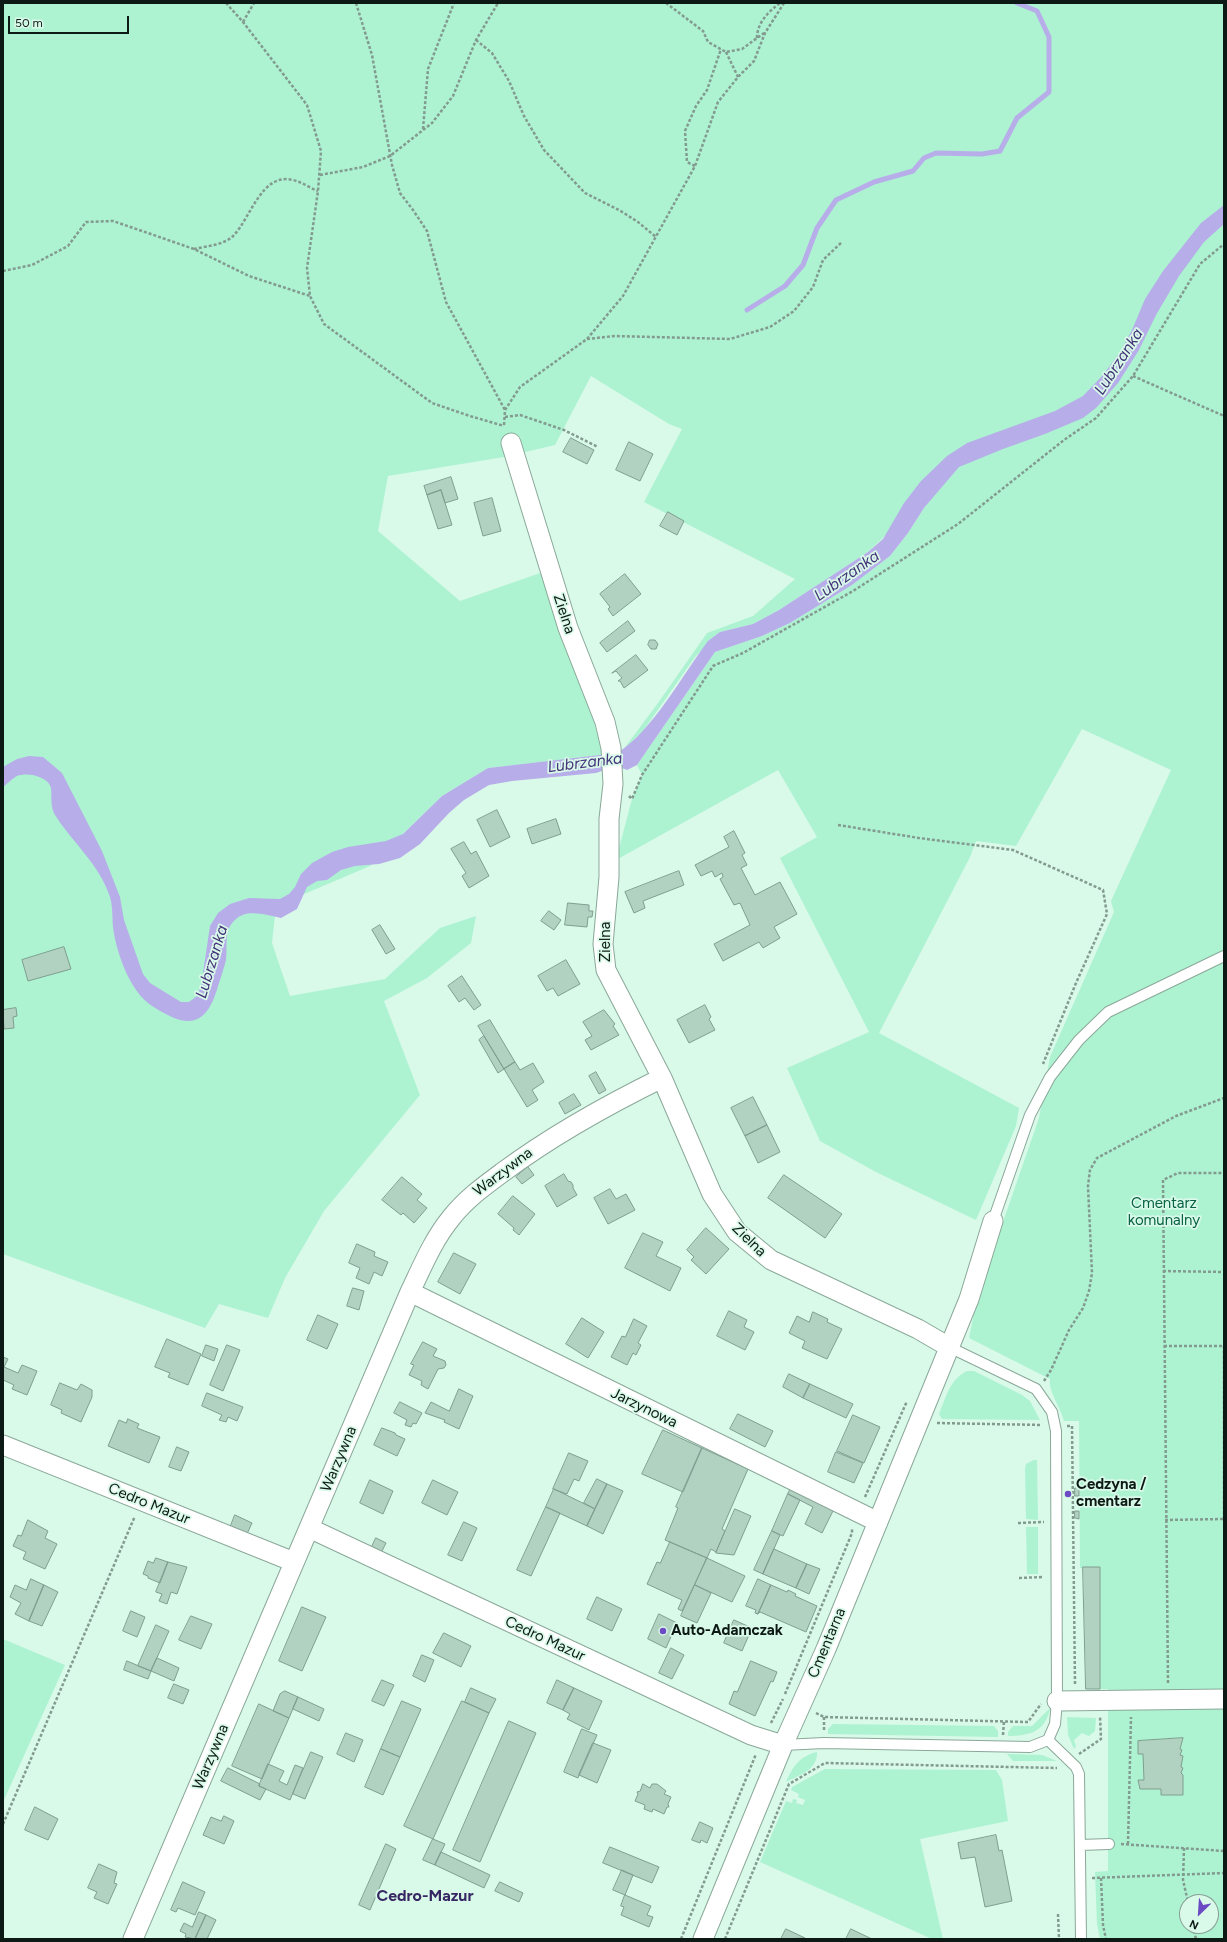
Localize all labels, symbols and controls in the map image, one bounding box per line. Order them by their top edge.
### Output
scale bar [10,8,131,34]
text: 50 m [15,16,43,30]
water label: Lubrzanka [1090,325,1148,399]
water label: Lubrzanka [811,547,883,605]
street label: Zielna [549,592,579,636]
water label: Lubrzanka [546,749,624,777]
street label: Zielna [597,922,615,962]
water label: Lubrzanka [192,923,232,1001]
street label: Warzywna [470,1144,536,1200]
park label: Cmentarz komunalny [1128,1195,1200,1230]
street label: Zielna [728,1219,770,1261]
street label: Jarzynowa [608,1384,680,1432]
street label: Warzywna [317,1423,361,1495]
place label: Cedzyna / cmentarz [1076,1476,1146,1511]
street label: Cedro Mazur [106,1479,192,1529]
marker: Cedzyna / cmentarz [1063,1489,1073,1499]
street label: Cmentarna [804,1605,850,1681]
street label: Cedro Mazur [502,1613,588,1665]
place label: Auto-Adamczak [671,1622,783,1640]
marker: Auto-Adamczak [658,1626,668,1636]
street label: Warzywna [189,1721,233,1793]
district label: Cedro-Mazur [377,1886,473,1906]
north arrow [1179,1894,1219,1934]
text: N [1188,1917,1201,1932]

